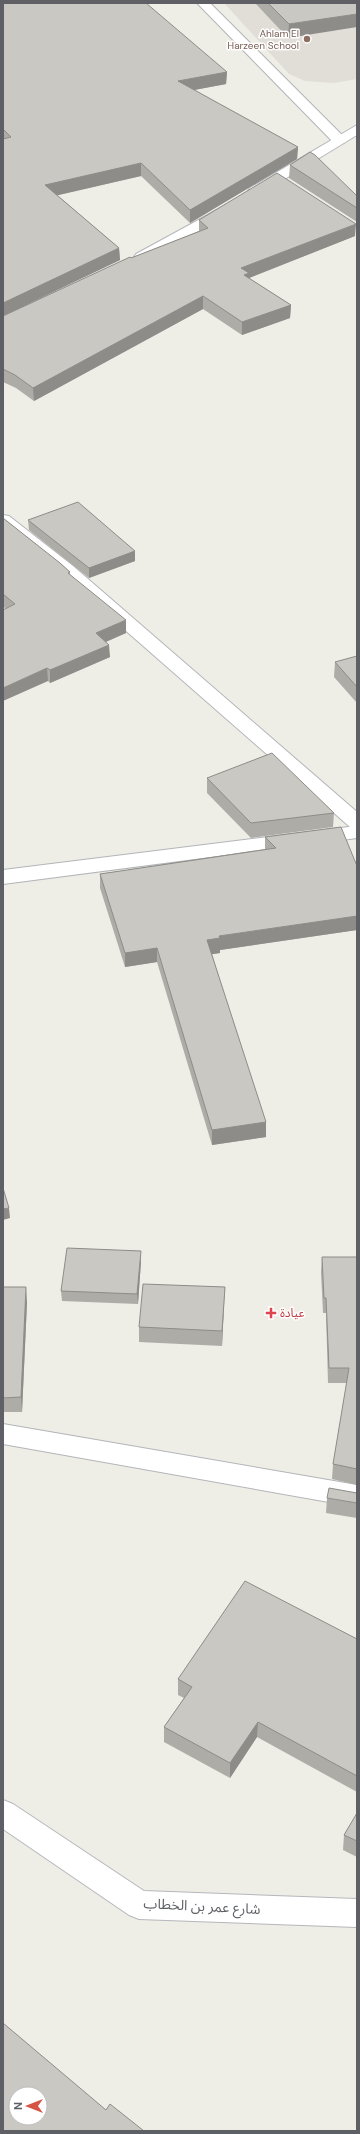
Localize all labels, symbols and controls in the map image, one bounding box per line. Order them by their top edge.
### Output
place label: Ahlam El Harzeen School [227,27,299,52]
marker: Ahlam El Harzeen School [302,34,312,44]
place label: عيادة [280,1305,305,1321]
marker: عيادة [265,1307,277,1319]
street label: شارع عمر بن الخطاب [143,1894,261,1920]
north arrow [8,2086,48,2126]
text: N [11,2102,25,2110]

